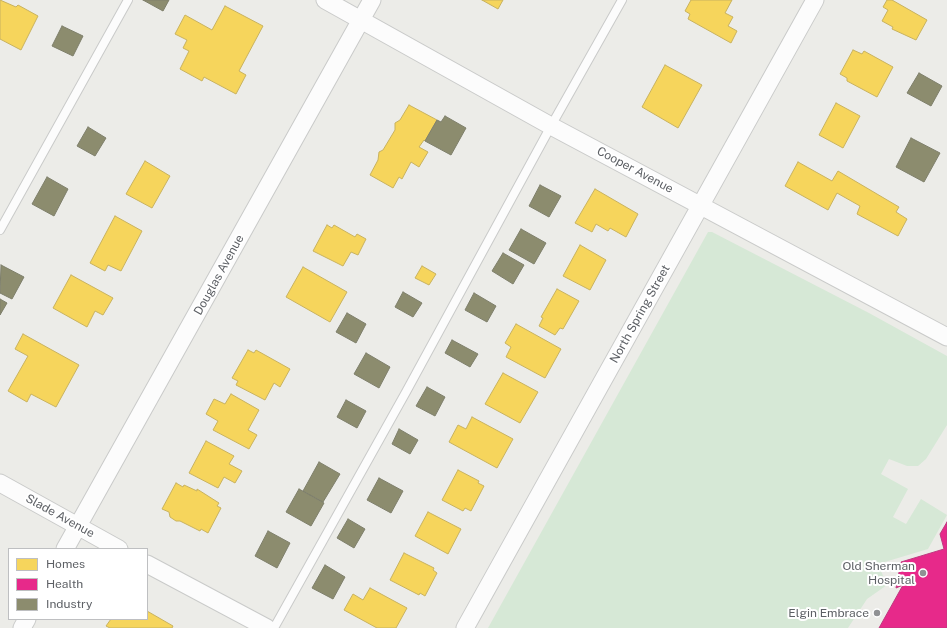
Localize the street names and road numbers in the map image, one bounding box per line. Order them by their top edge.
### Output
street label: Cooper Avenue [594,144,676,196]
street label: Douglas Avenue [191,232,247,318]
street label: North Spring Street [607,262,673,366]
street label: Slade Avenue [23,491,97,541]

